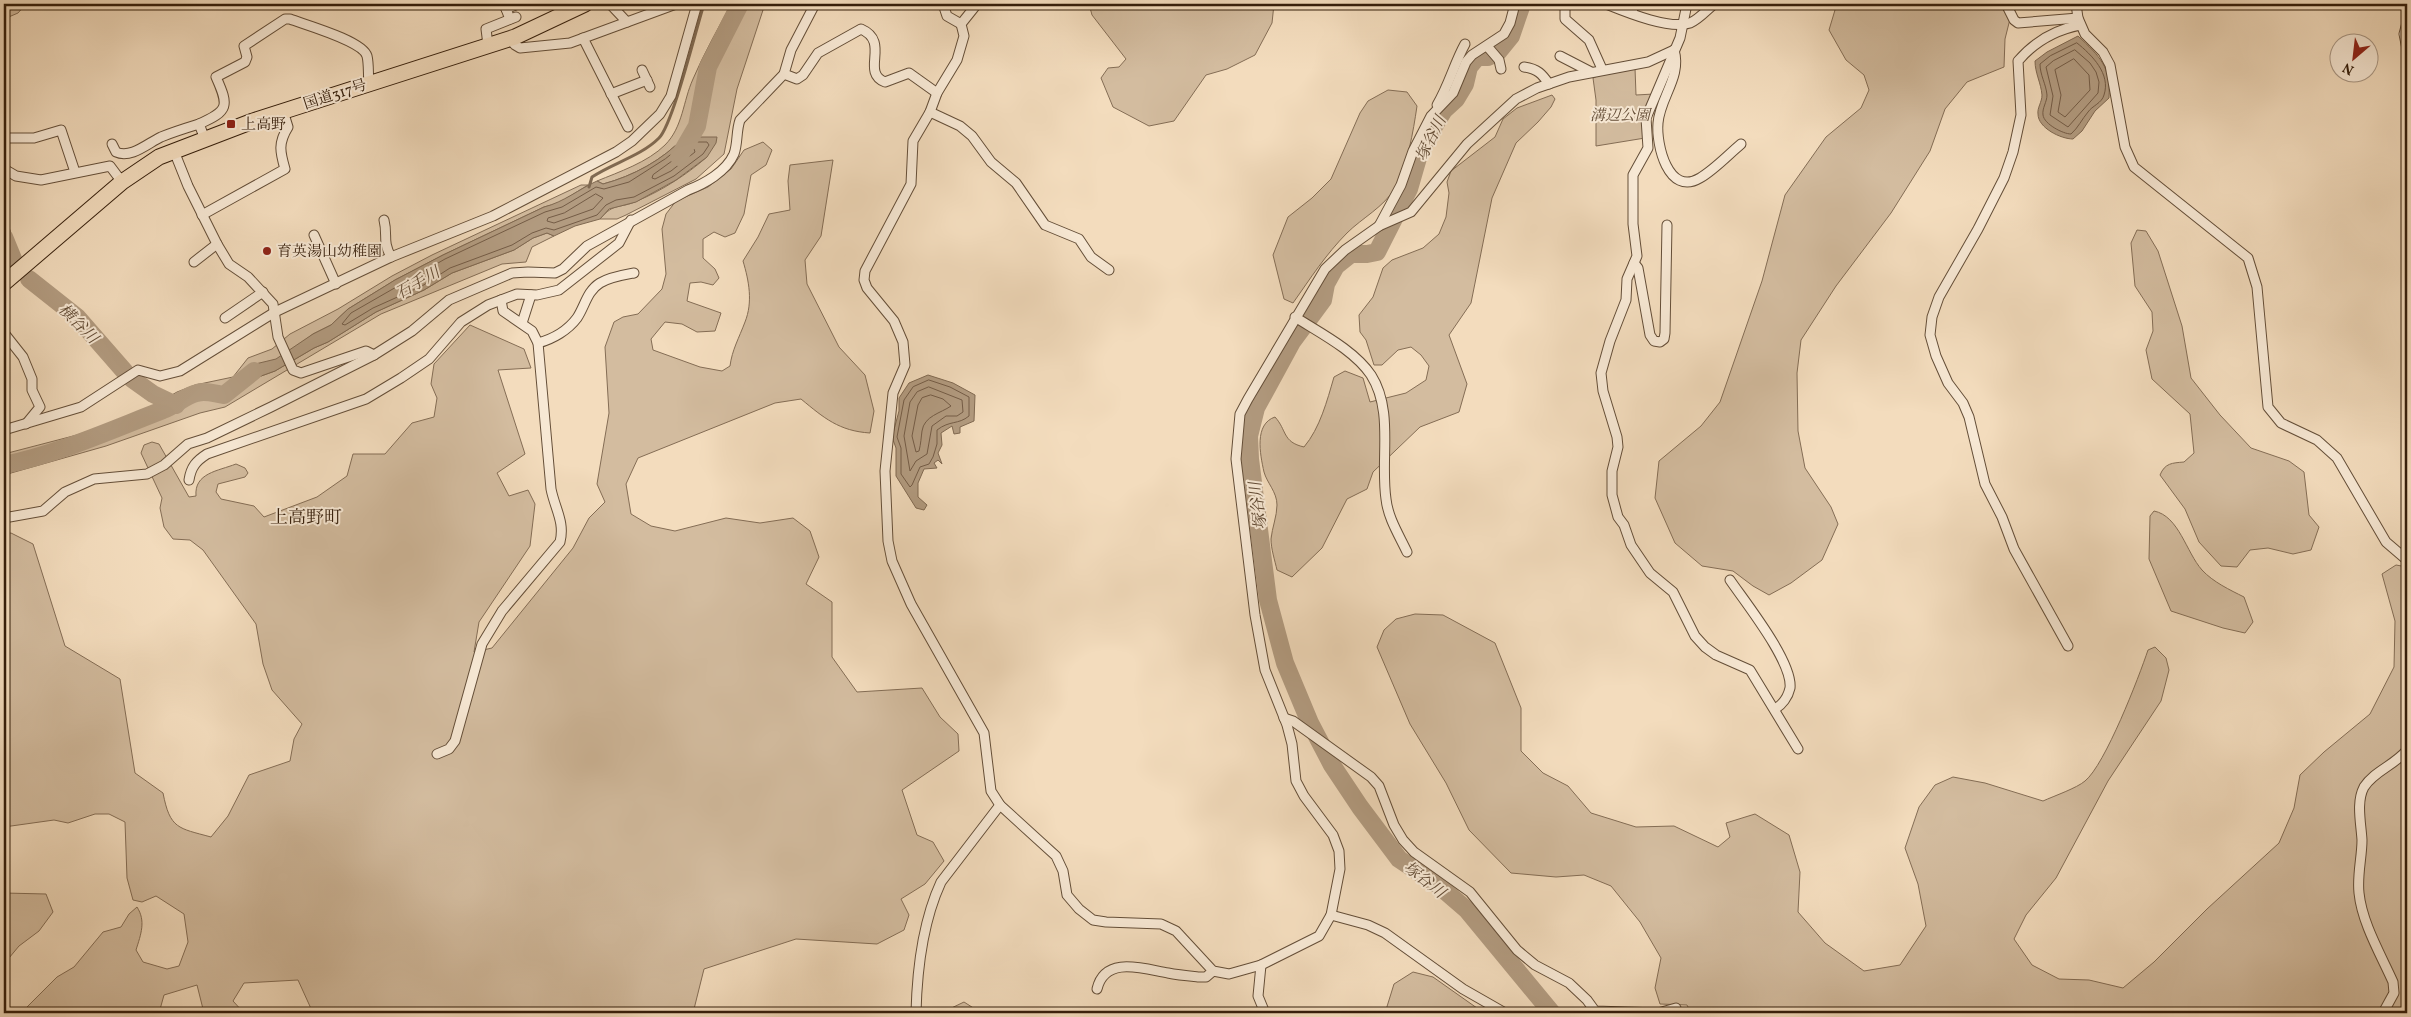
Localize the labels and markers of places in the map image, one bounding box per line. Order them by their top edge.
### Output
place label: 上高野 [241,115,286,136]
marker: 上高野 [225,118,237,130]
place label: 育英湯山幼稚園 [277,242,382,263]
marker: 育英湯山幼稚園 [261,245,273,257]

